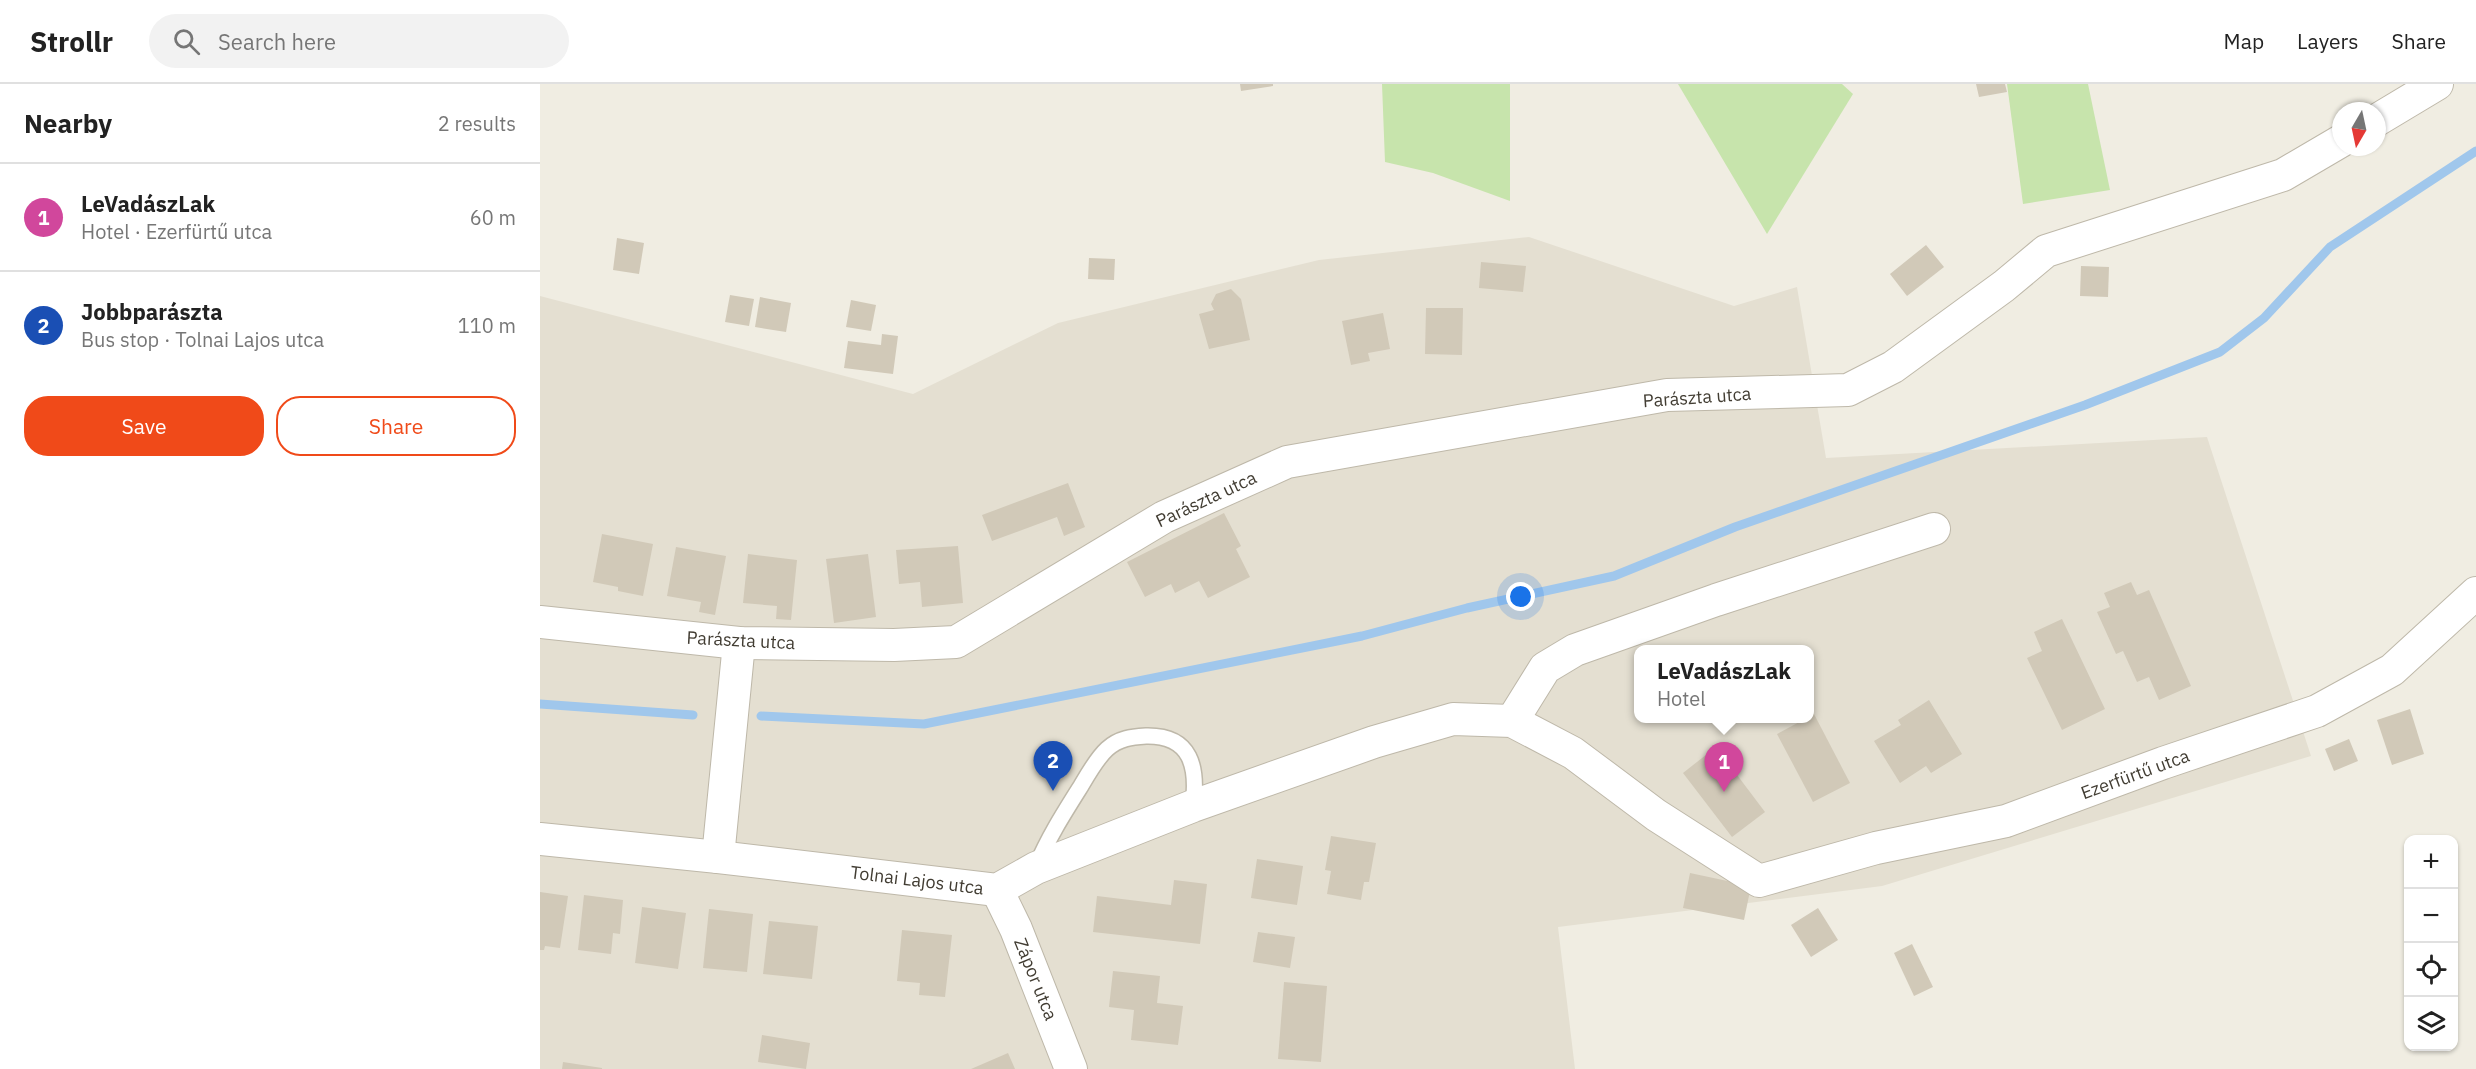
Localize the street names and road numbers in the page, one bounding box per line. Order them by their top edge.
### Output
street label: Parászta utca [1642,382,1752,412]
street label: Parászta utca [1152,465,1260,532]
street label: Parászta utca [686,626,796,654]
street label: Ezerfürtű utca [2078,744,2193,804]
street label: Tolnai Lajos utca [849,860,985,900]
street label: Zápor utca [1009,935,1063,1024]

